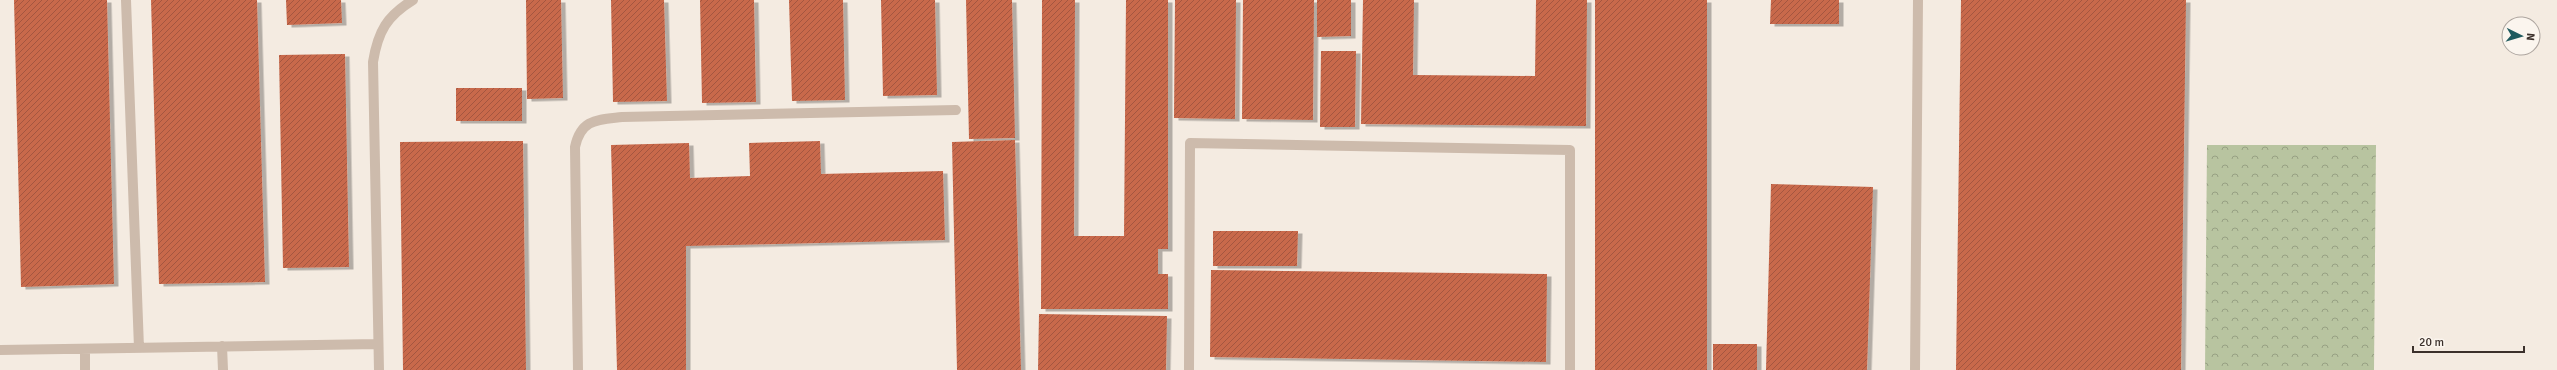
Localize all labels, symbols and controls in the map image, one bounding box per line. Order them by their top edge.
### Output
north arrow [2501,16,2541,56]
text: N [2524,32,2537,41]
scale bar [2413,328,2524,354]
text: 20 m [2419,335,2444,350]

